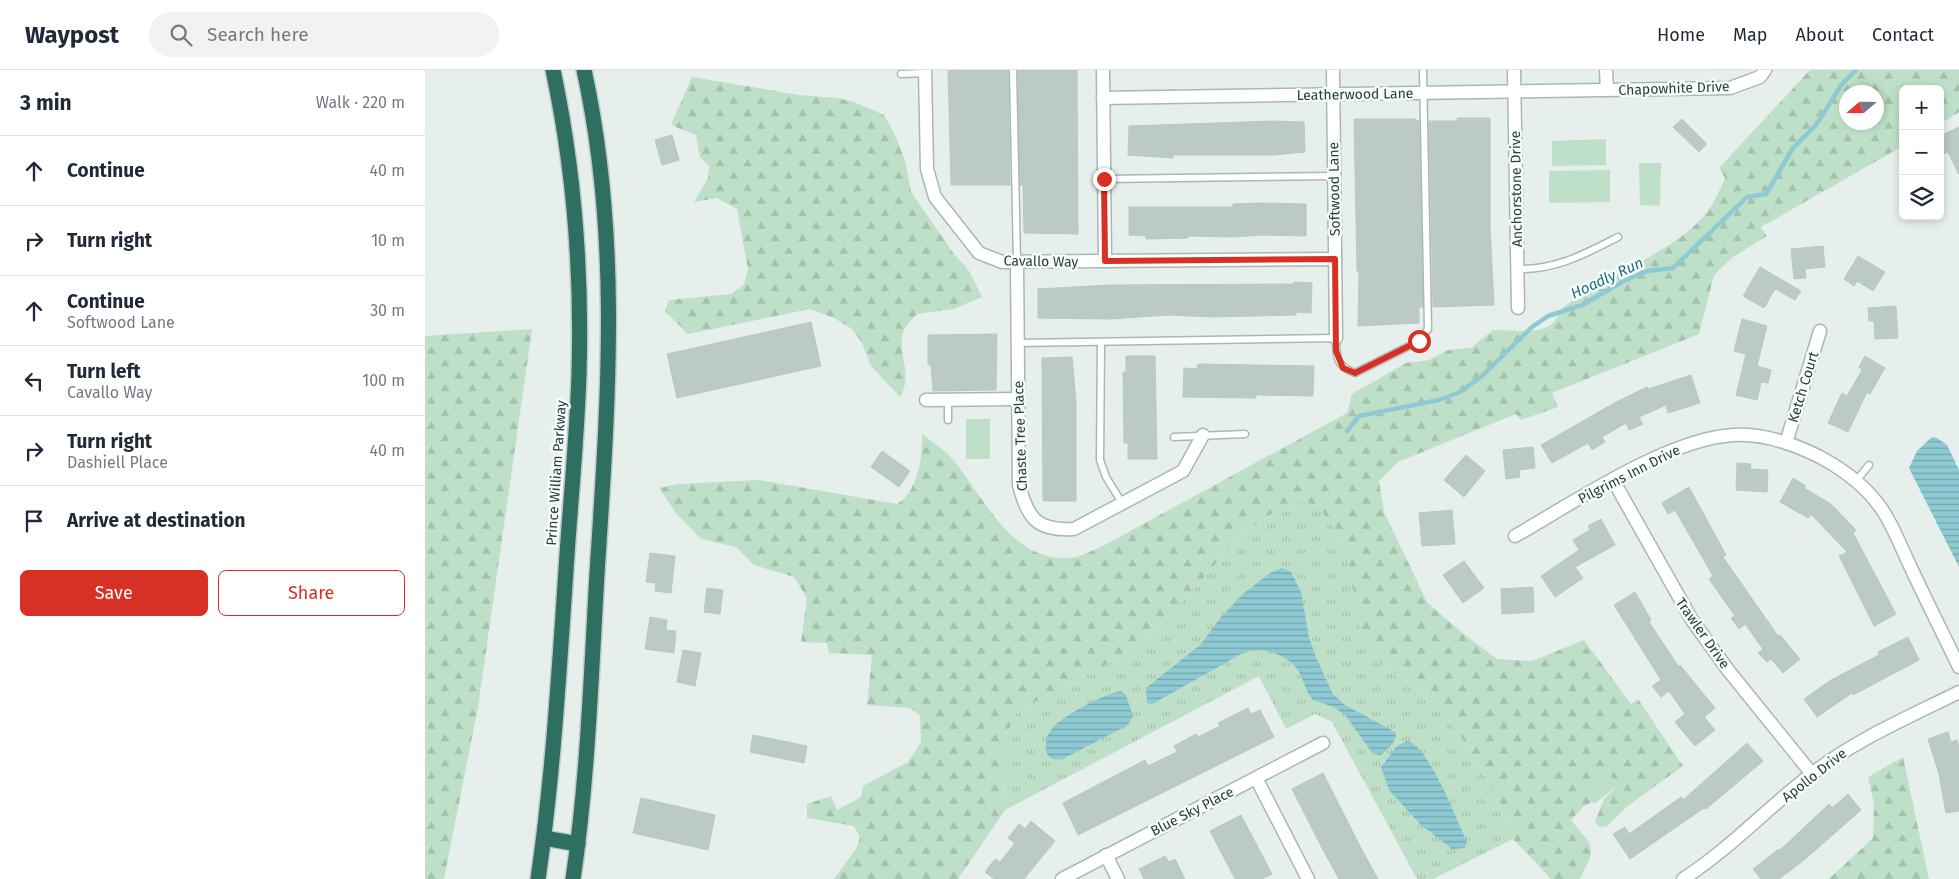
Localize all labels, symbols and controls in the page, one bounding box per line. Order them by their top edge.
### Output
search box [149,12,499,57]
text: Waypost [25,21,119,49]
icon: search [167,21,195,49]
text: Search here [207,23,309,46]
text: Home [1657,24,1705,46]
text: Map [1733,24,1767,46]
text: About [1795,24,1844,46]
text: Contact [1872,24,1934,46]
street label: Chapowhite Drive [1618,78,1730,99]
street label: Leatherwood Lane [1296,85,1414,104]
north arrow [1839,85,1884,130]
map controls [1899,85,1944,220]
button: + [1899,85,1944,130]
text: 3 min [20,90,72,116]
text: Walk · 220 m [316,93,405,112]
button: − [1899,130,1944,175]
street label: Anchorstone Drive [1507,131,1526,247]
street label: Softwood Lane [1325,142,1344,236]
icon: ahead [20,157,48,185]
text: Continue [67,159,145,182]
text: 40 m [370,161,405,180]
route end [1093,168,1116,191]
button: layers [1899,175,1944,220]
icon: right [20,227,48,255]
text: Turn right [67,229,152,252]
text: 10 m [371,231,405,250]
street label: Cavallo Way [1003,252,1079,271]
water label: Hoadly Run [1568,253,1646,303]
text: Continue [67,290,145,313]
icon: ahead [20,297,48,325]
text: 30 m [370,301,405,320]
text: Softwood Lane [67,313,175,332]
route start [1408,330,1431,353]
street label: Ketch Court [1785,349,1823,425]
text: Turn left [67,360,141,383]
icon: left [20,367,48,395]
text: 100 m [362,371,405,390]
street label: Chaste Tree Place [1010,380,1031,492]
text: Cavallo Way [67,383,152,402]
street label: Prince William Parkway [543,400,570,546]
text: Turn right [67,430,152,453]
icon: right [20,437,48,465]
text: 40 m [370,441,405,460]
street label: Pilgrims Inn Drive [1575,441,1683,507]
text: Dashiell Place [67,453,168,472]
icon: arrive [20,507,48,535]
text: Arrive at destination [67,509,246,532]
button: Save [20,570,208,616]
button: Share [218,570,405,616]
street label: Trawler Drive [1672,594,1733,672]
street label: Apollo Drive [1779,745,1850,806]
street label: Blue Sky Place [1148,783,1237,840]

